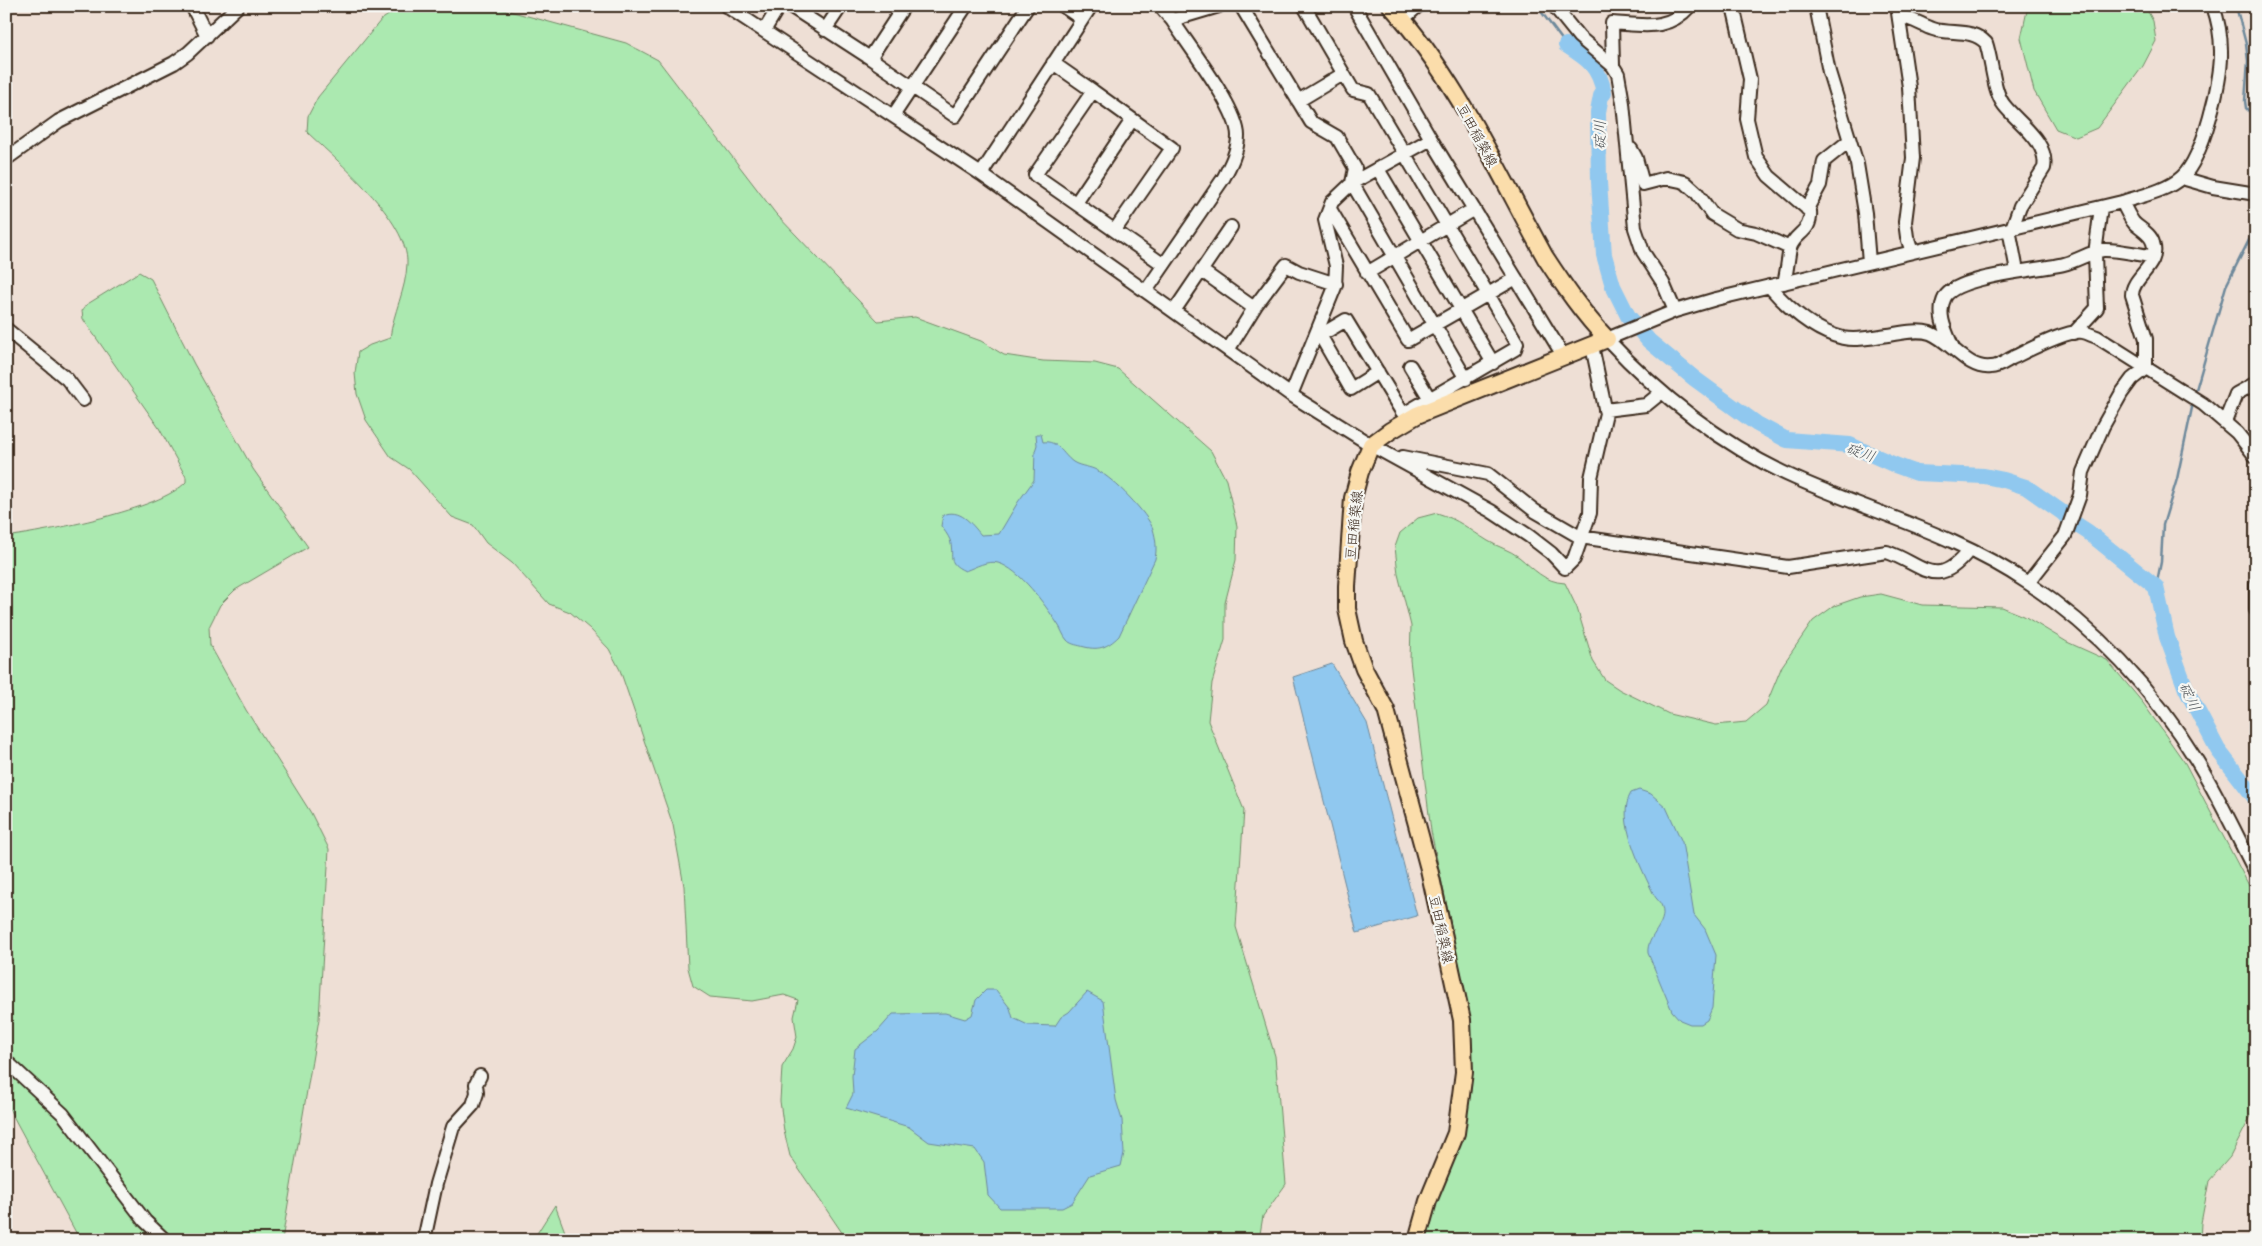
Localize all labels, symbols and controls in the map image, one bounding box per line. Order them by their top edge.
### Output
street label: 豆田稲築線 [1452,99,1504,171]
water label: 碇川 [1587,120,1610,150]
water label: 碇川 [1843,435,1879,467]
street label: 豆田稲築線 [1339,489,1367,561]
water label: 碇川 [2174,678,2208,714]
street label: 豆田稲築線 [1424,893,1460,965]

